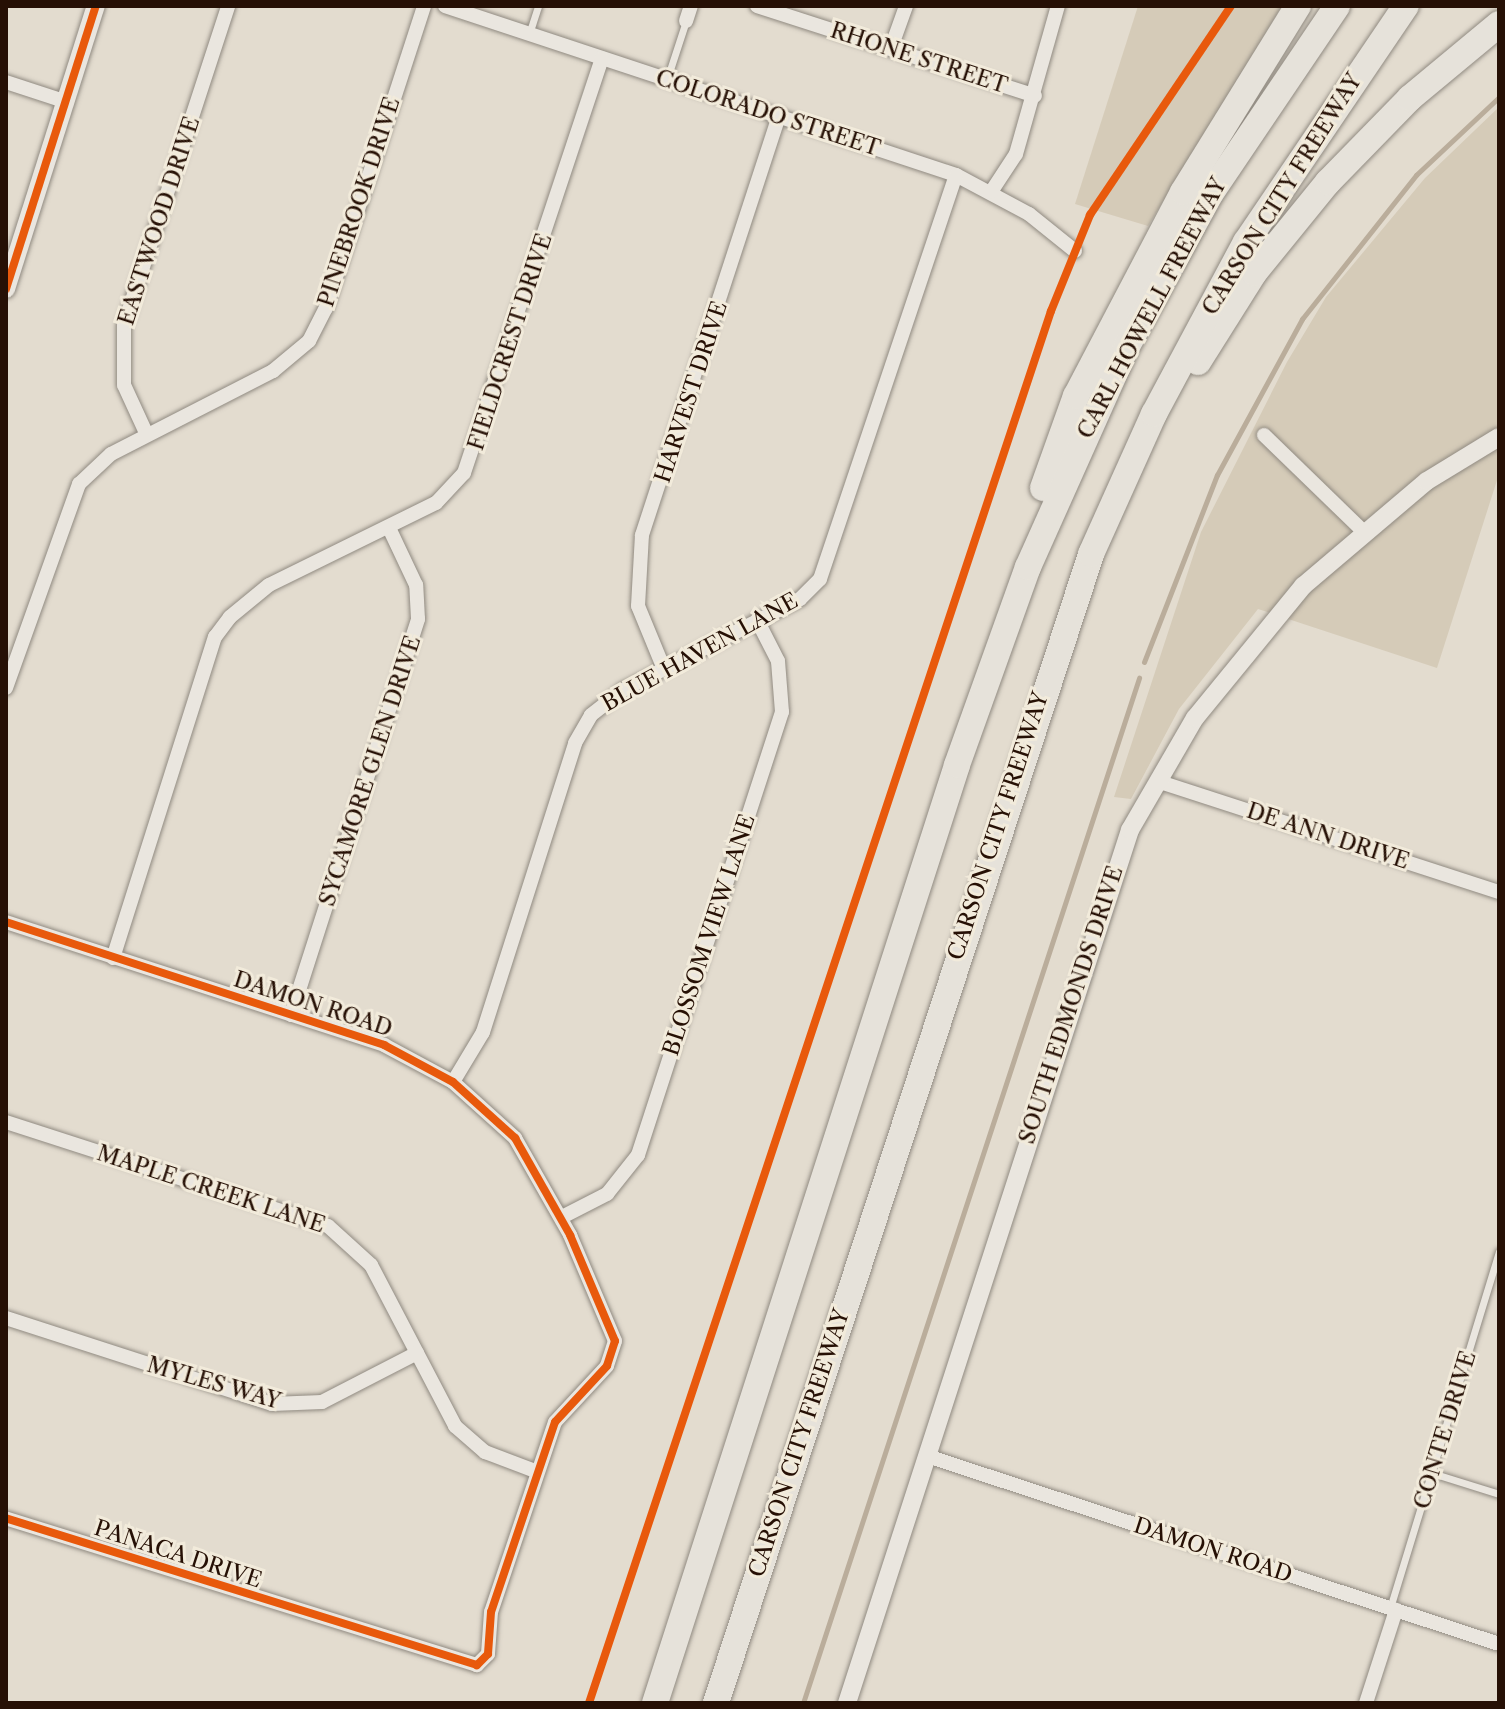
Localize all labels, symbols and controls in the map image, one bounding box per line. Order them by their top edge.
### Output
street label: RHONE STREET [827,17,1011,99]
street label: COLORADO STREET [652,64,884,162]
street label: CARSON CITY FREEWAY [1196,68,1368,320]
street label: PINEBROOK DRIVE [313,94,405,310]
street label: EASTWOOD DRIVE [113,113,205,329]
street label: CARL HOWELL FREEWAY [1072,172,1232,444]
street label: FIELDCREST DRIVE [462,230,558,454]
street label: HARVEST DRIVE [649,298,733,486]
street label: BLUE HAVEN LANE [597,587,803,717]
street label: SYCAMORE GLEN DRIVE [314,633,426,909]
street label: CARSON CITY FREEWAY [942,688,1054,964]
street label: DE ANN DRIVE [1243,797,1413,875]
street label: BLOSSOM VIEW LANE [657,810,761,1060]
street label: SOUTH EDMONDS DRIVE [1014,863,1128,1147]
street label: DAMON ROAD [230,966,396,1042]
street label: MAPLE CREEK LANE [93,1140,329,1238]
street label: CARSON CITY FREEWAY [743,1305,855,1581]
street label: CONTE DRIVE [1408,1348,1482,1512]
street label: MYLES WAY [144,1351,284,1415]
street label: DAMON ROAD [1130,1512,1296,1588]
street label: PANACA DRIVE [90,1514,266,1594]

